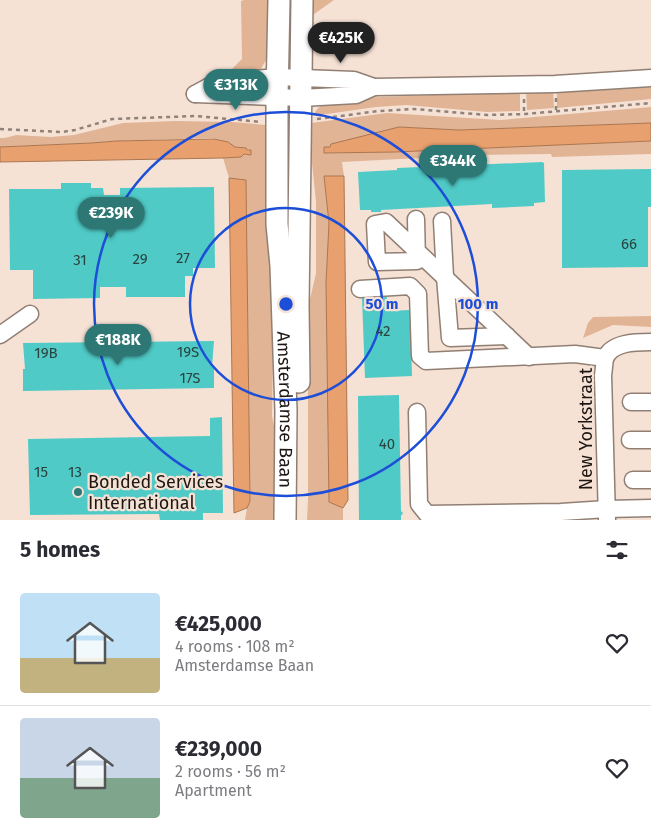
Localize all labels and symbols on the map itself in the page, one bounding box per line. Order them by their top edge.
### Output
pin: €425K [306,22,376,64]
pin: €313K [201,68,271,111]
pin: €344K [418,144,488,187]
pin: €239K [76,196,146,239]
house number: 66 [621,235,637,253]
house number: 27 [176,249,190,267]
house number: 29 [132,250,148,268]
house number: 31 [73,251,87,269]
centre of rings [277,295,295,313]
text: 50 m [365,295,399,313]
text: 100 m [458,295,498,313]
house number: 42 [375,322,391,340]
pin: €188K [83,324,153,366]
street label: Amsterdamse Baan [272,331,297,488]
house number: 19S [177,343,199,361]
house number: 19B [34,344,58,362]
street label: New Yorkstraat [575,367,597,490]
house number: 17S [179,369,201,387]
house number: 40 [379,435,395,453]
house number: 15 [34,463,48,481]
house number: 13 [68,463,82,481]
place label: Bonded Services International [88,471,223,514]
marker: Bonded Services International [72,486,84,498]

